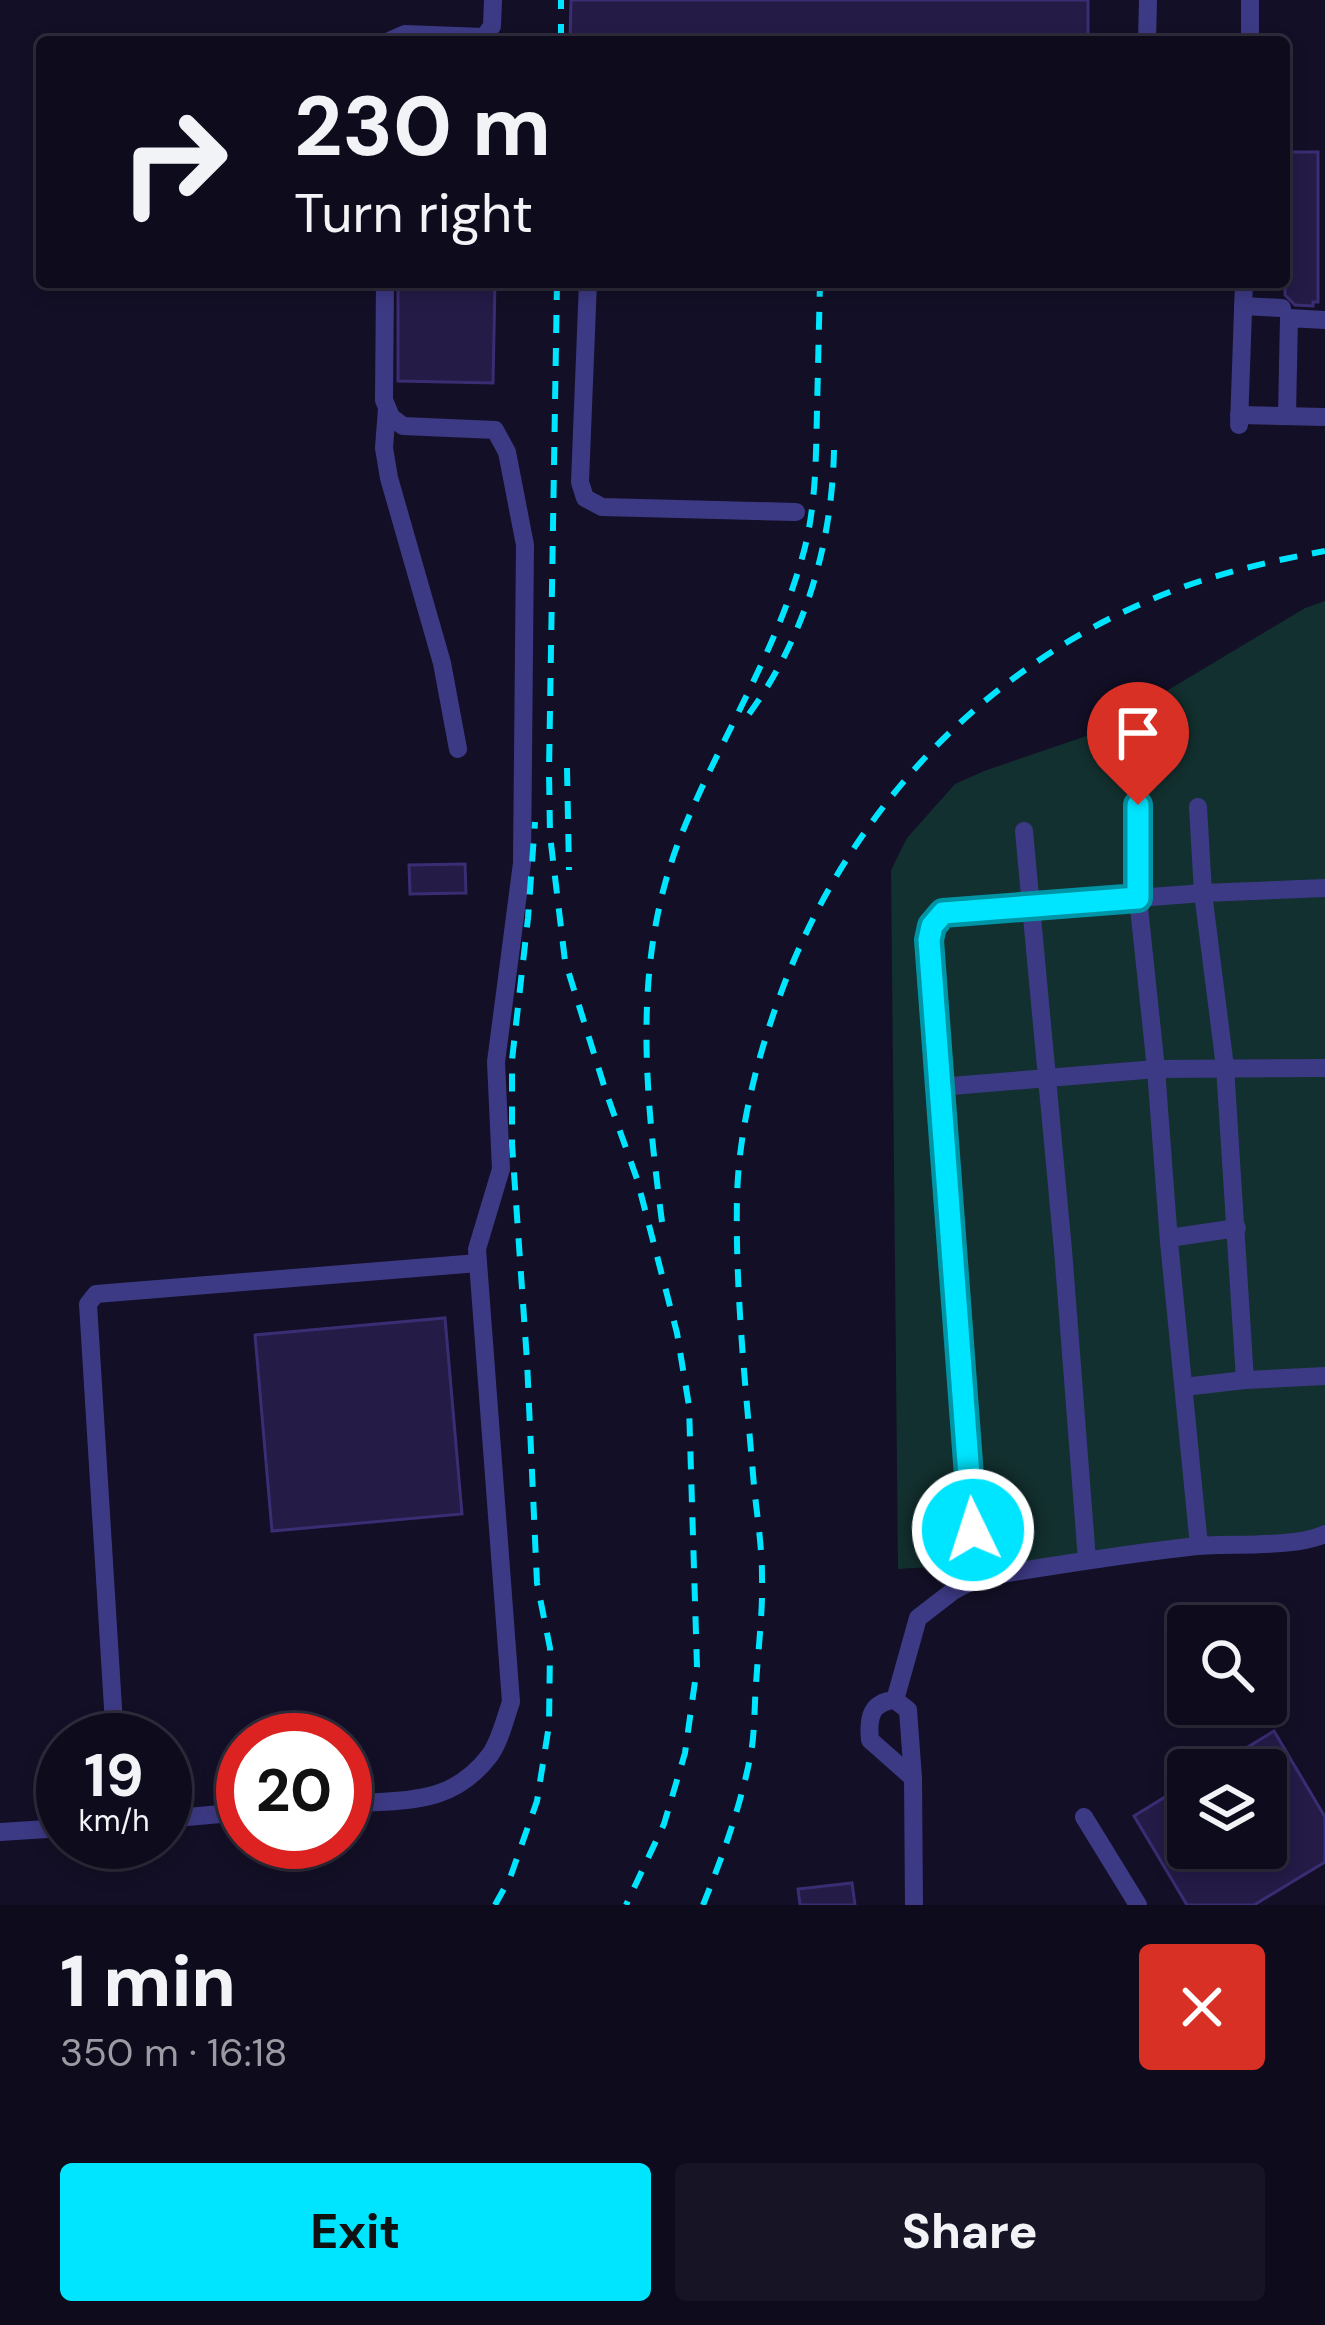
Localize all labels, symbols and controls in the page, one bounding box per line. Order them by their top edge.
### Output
text: 230 m [294,72,551,181]
icon: right [96,84,252,240]
text: Turn right [294,178,533,249]
pin [1087,682,1189,805]
icon: arrive [1105,700,1171,766]
position arrow [910,1467,1036,1593]
map controls [1167,1605,1287,1869]
button: search [1167,1605,1287,1725]
speed limit sign: 20 [216,1713,372,1869]
text: 19 [84,1736,144,1815]
button: layers [1167,1749,1287,1869]
text: km/h [79,1801,149,1840]
text: 1 min [60,1935,236,2028]
button: close [1139,1944,1265,2070]
text: 350 m · 16:18 [60,2027,288,2078]
button: Exit [60,2163,651,2301]
button: Share [675,2163,1265,2301]

